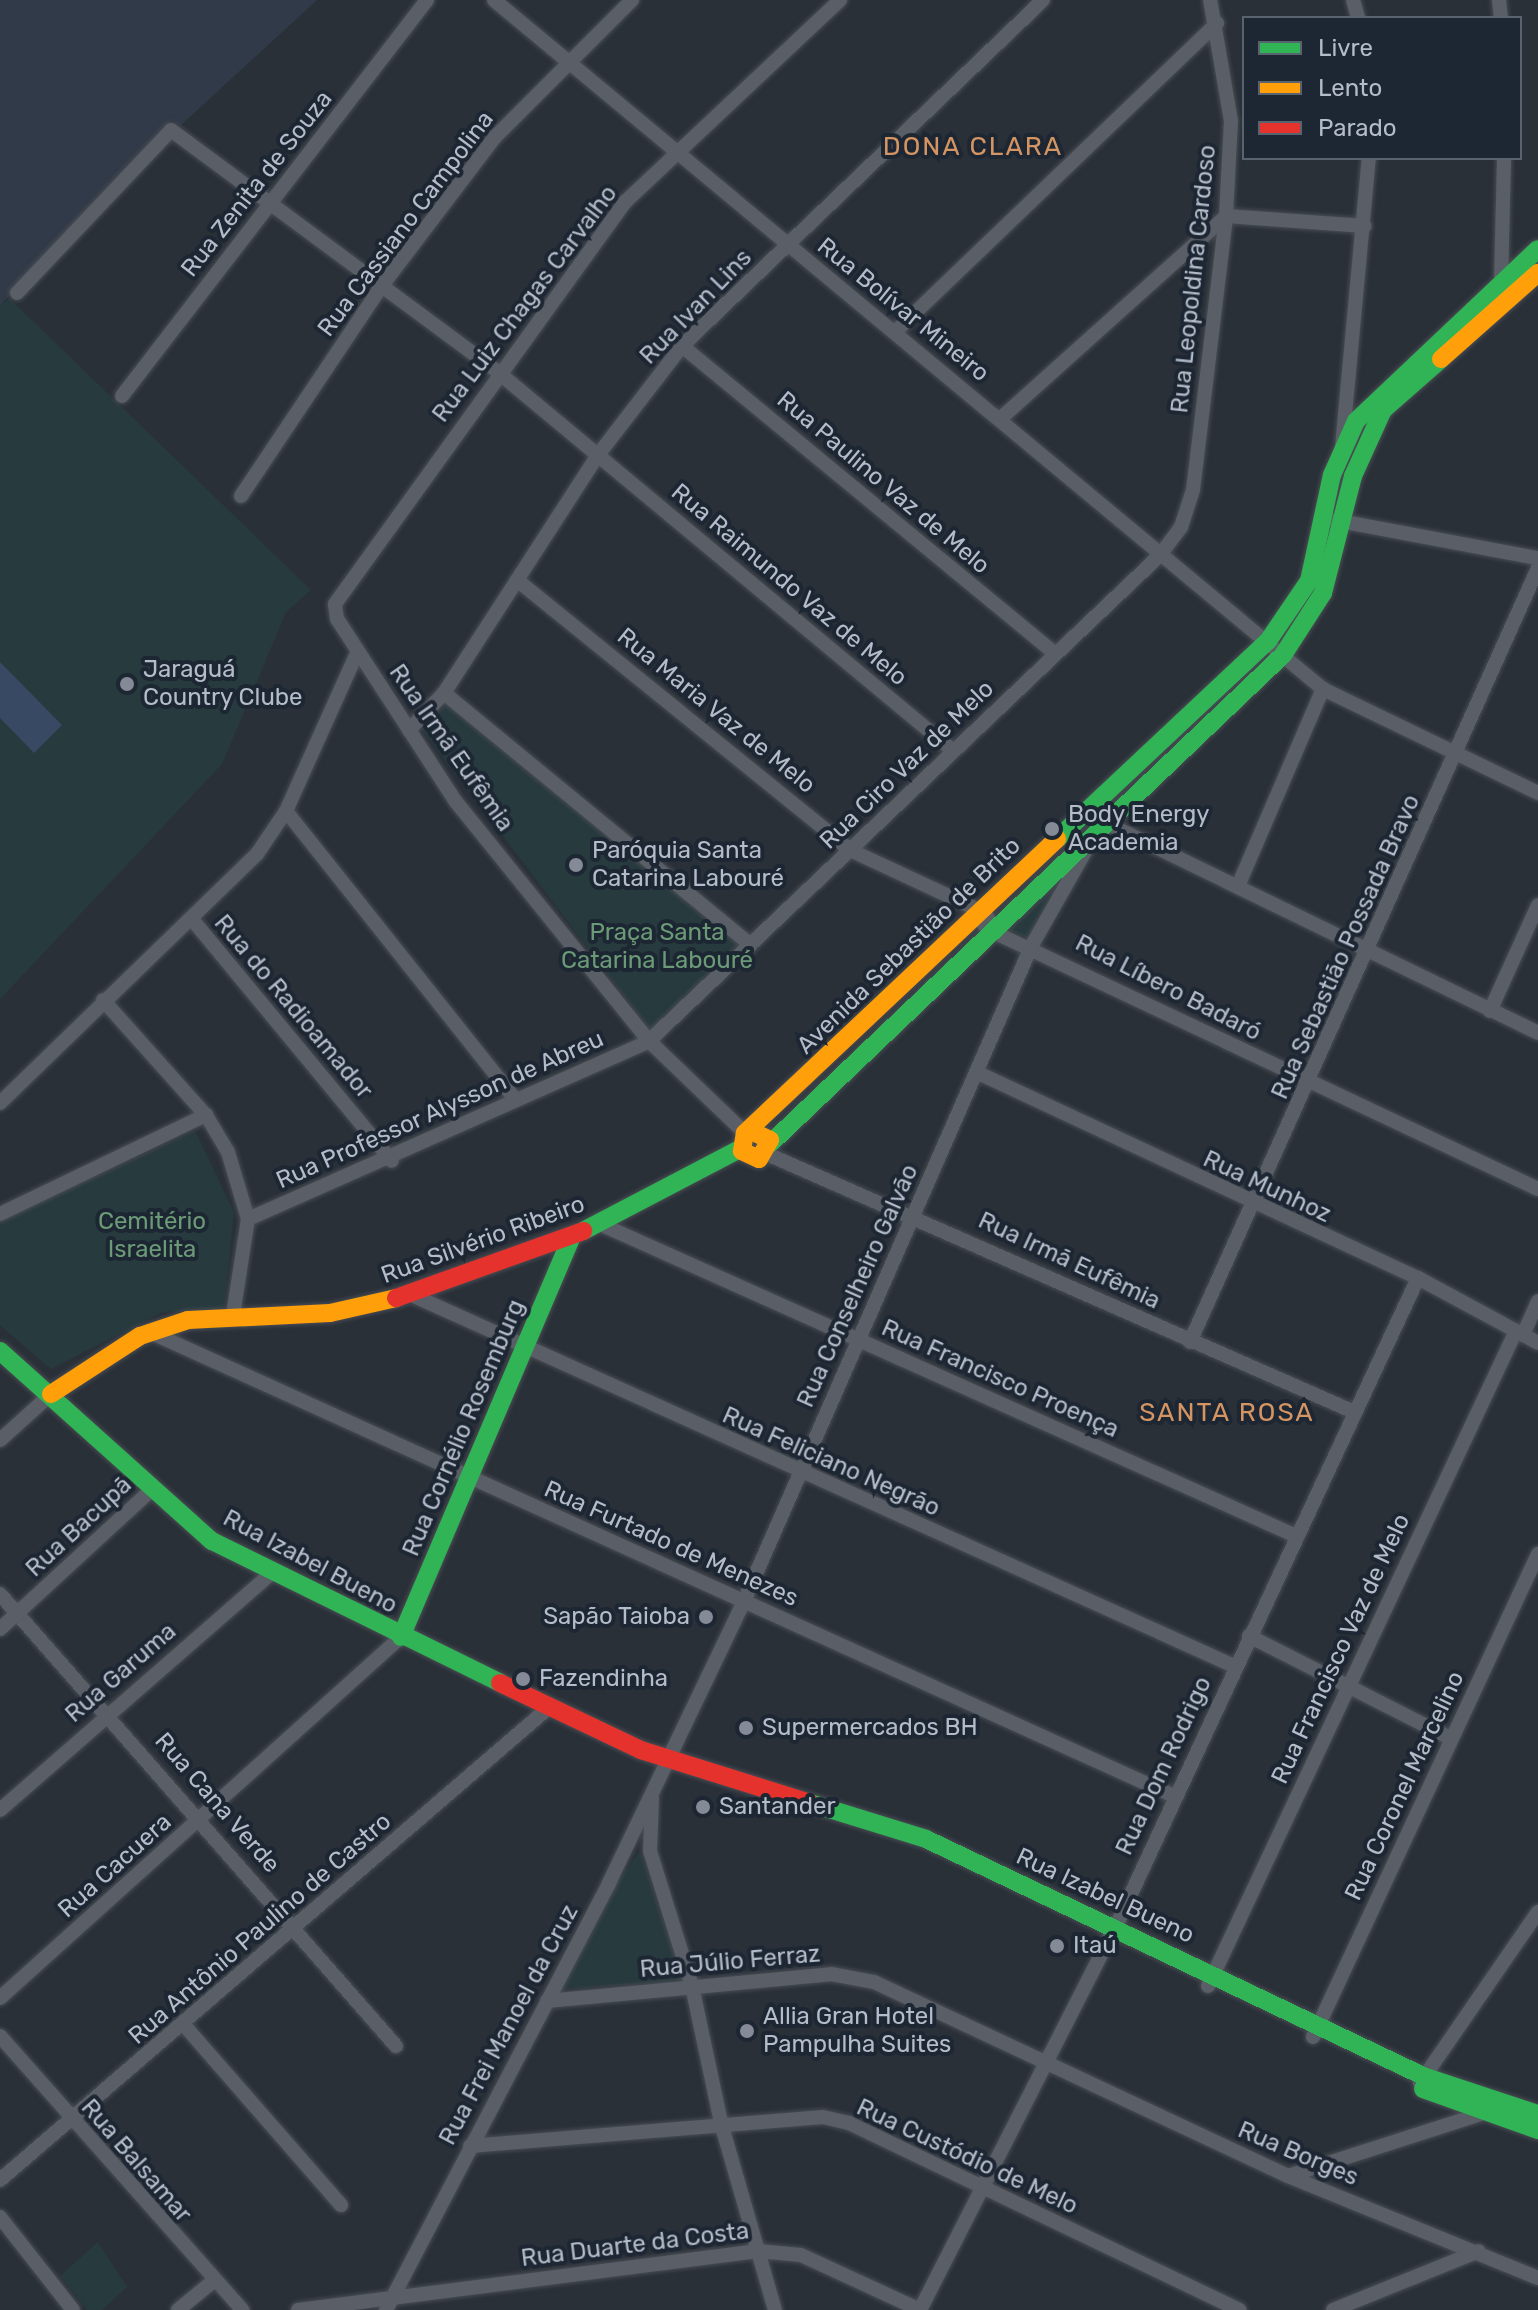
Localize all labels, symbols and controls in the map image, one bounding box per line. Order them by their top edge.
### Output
legend [1242,16,1522,160]
text: Livre [1318,34,1373,62]
text: Lento [1318,74,1382,102]
street label: Rua Zenita de Souza [176,85,338,283]
street label: Rua Cassiano Campolina [312,106,500,342]
text: Parado [1318,114,1397,142]
district label: DONA CLARA [882,131,1064,163]
street label: Rua Leopoldina Cardoso [1166,143,1222,415]
street label: Rua Luiz Chagas Carvalho [427,180,623,428]
street label: Rua Bolívar Mineiro [811,232,995,388]
street label: Rua Ivan Lins [634,244,758,370]
street label: Rua Paulino Vaz de Melo [771,385,995,581]
street label: Rua Raimundo Vaz de Melo [665,478,913,692]
street label: Rua Maria Vaz de Melo [611,622,821,800]
place label: Jaraguá Country Clube [143,656,303,712]
street label: Rua Irmã Eufêmia [383,659,519,837]
street label: Rua Ciro Vaz de Melo [814,674,1000,856]
marker: Jaraguá Country Clube [118,675,136,693]
street label: Rua Sebastião Possada Bravo [1266,790,1426,1104]
place label: Body Energy Academia [1068,801,1210,857]
marker: Body Energy Academia [1043,820,1061,838]
street label: Avenida Sebastião de Brito [791,832,1027,1060]
place label: Paróquia Santa Catarina Labouré [592,837,784,893]
marker: Paróquia Santa Catarina Labouré [567,856,585,874]
street label: Rua do Radioamador [208,909,378,1105]
park label: Praça Santa Catarina Labouré [561,919,753,975]
street label: Rua Líbero Badaró [1070,929,1266,1047]
street label: Rua Professor Alysson de Abreu [271,1024,609,1196]
street label: Rua Munhoz [1198,1145,1336,1229]
street label: Rua Conselheiro Galvão [791,1160,925,1412]
street label: Rua Silvério Ribeiro [377,1190,589,1290]
street label: Rua Irmã Eufêmia [974,1206,1164,1316]
park label: Cemitério Israelita [98,1208,206,1264]
street label: Rua Cornélio Rosemburg [397,1295,531,1561]
street label: Rua Francisco Proença [877,1314,1123,1444]
district label: SANTA ROSA [1139,1397,1315,1429]
street label: Rua Feliciano Negrão [718,1401,944,1523]
street label: Rua Bacupã [20,1471,138,1583]
street label: Rua Furtado de Menezes [540,1475,802,1613]
street label: Rua Izabel Bueno [218,1504,402,1620]
street label: Rua Francisco Vaz de Melo [1266,1509,1416,1789]
place label: Sapão Taioba [543,1603,690,1631]
marker: Sapão Taioba [697,1608,715,1626]
street label: Rua Garuma [60,1617,182,1729]
place label: Fazendinha [539,1665,668,1693]
street label: Rua Coronel Marcelino [1339,1667,1471,1905]
marker: Fazendinha [514,1670,532,1688]
street label: Rua Dom Rodrigo [1110,1672,1218,1860]
place label: Supermercados BH [762,1714,978,1742]
marker: Supermercados BH [737,1719,755,1737]
street label: Rua Cana Verde [148,1727,286,1879]
place label: Santander [719,1793,836,1821]
marker: Santander [694,1798,712,1816]
street label: Rua Antônio Paulino de Castro [123,1807,397,2051]
street label: Rua Cacuera [53,1808,177,1924]
street label: Rua Izabel Bueno [1011,1842,1199,1950]
street label: Rua Frei Manoel da Cruz [433,1900,585,2150]
place label: Itaú [1073,1932,1117,1960]
marker: Itaú [1048,1937,1066,1955]
street label: Rua Júlio Ferraz [639,1940,821,1984]
place label: Allia Gran Hotel Pampulha Suites [763,2003,951,2059]
marker: Allia Gran Hotel Pampulha Suites [738,2022,756,2040]
street label: Rua Custódio de Melo [852,2093,1082,2221]
street label: Rua Balsamar [75,2094,197,2228]
street label: Rua Borges [1233,2116,1363,2192]
street label: Rua Duarte da Costa [519,2217,751,2273]

